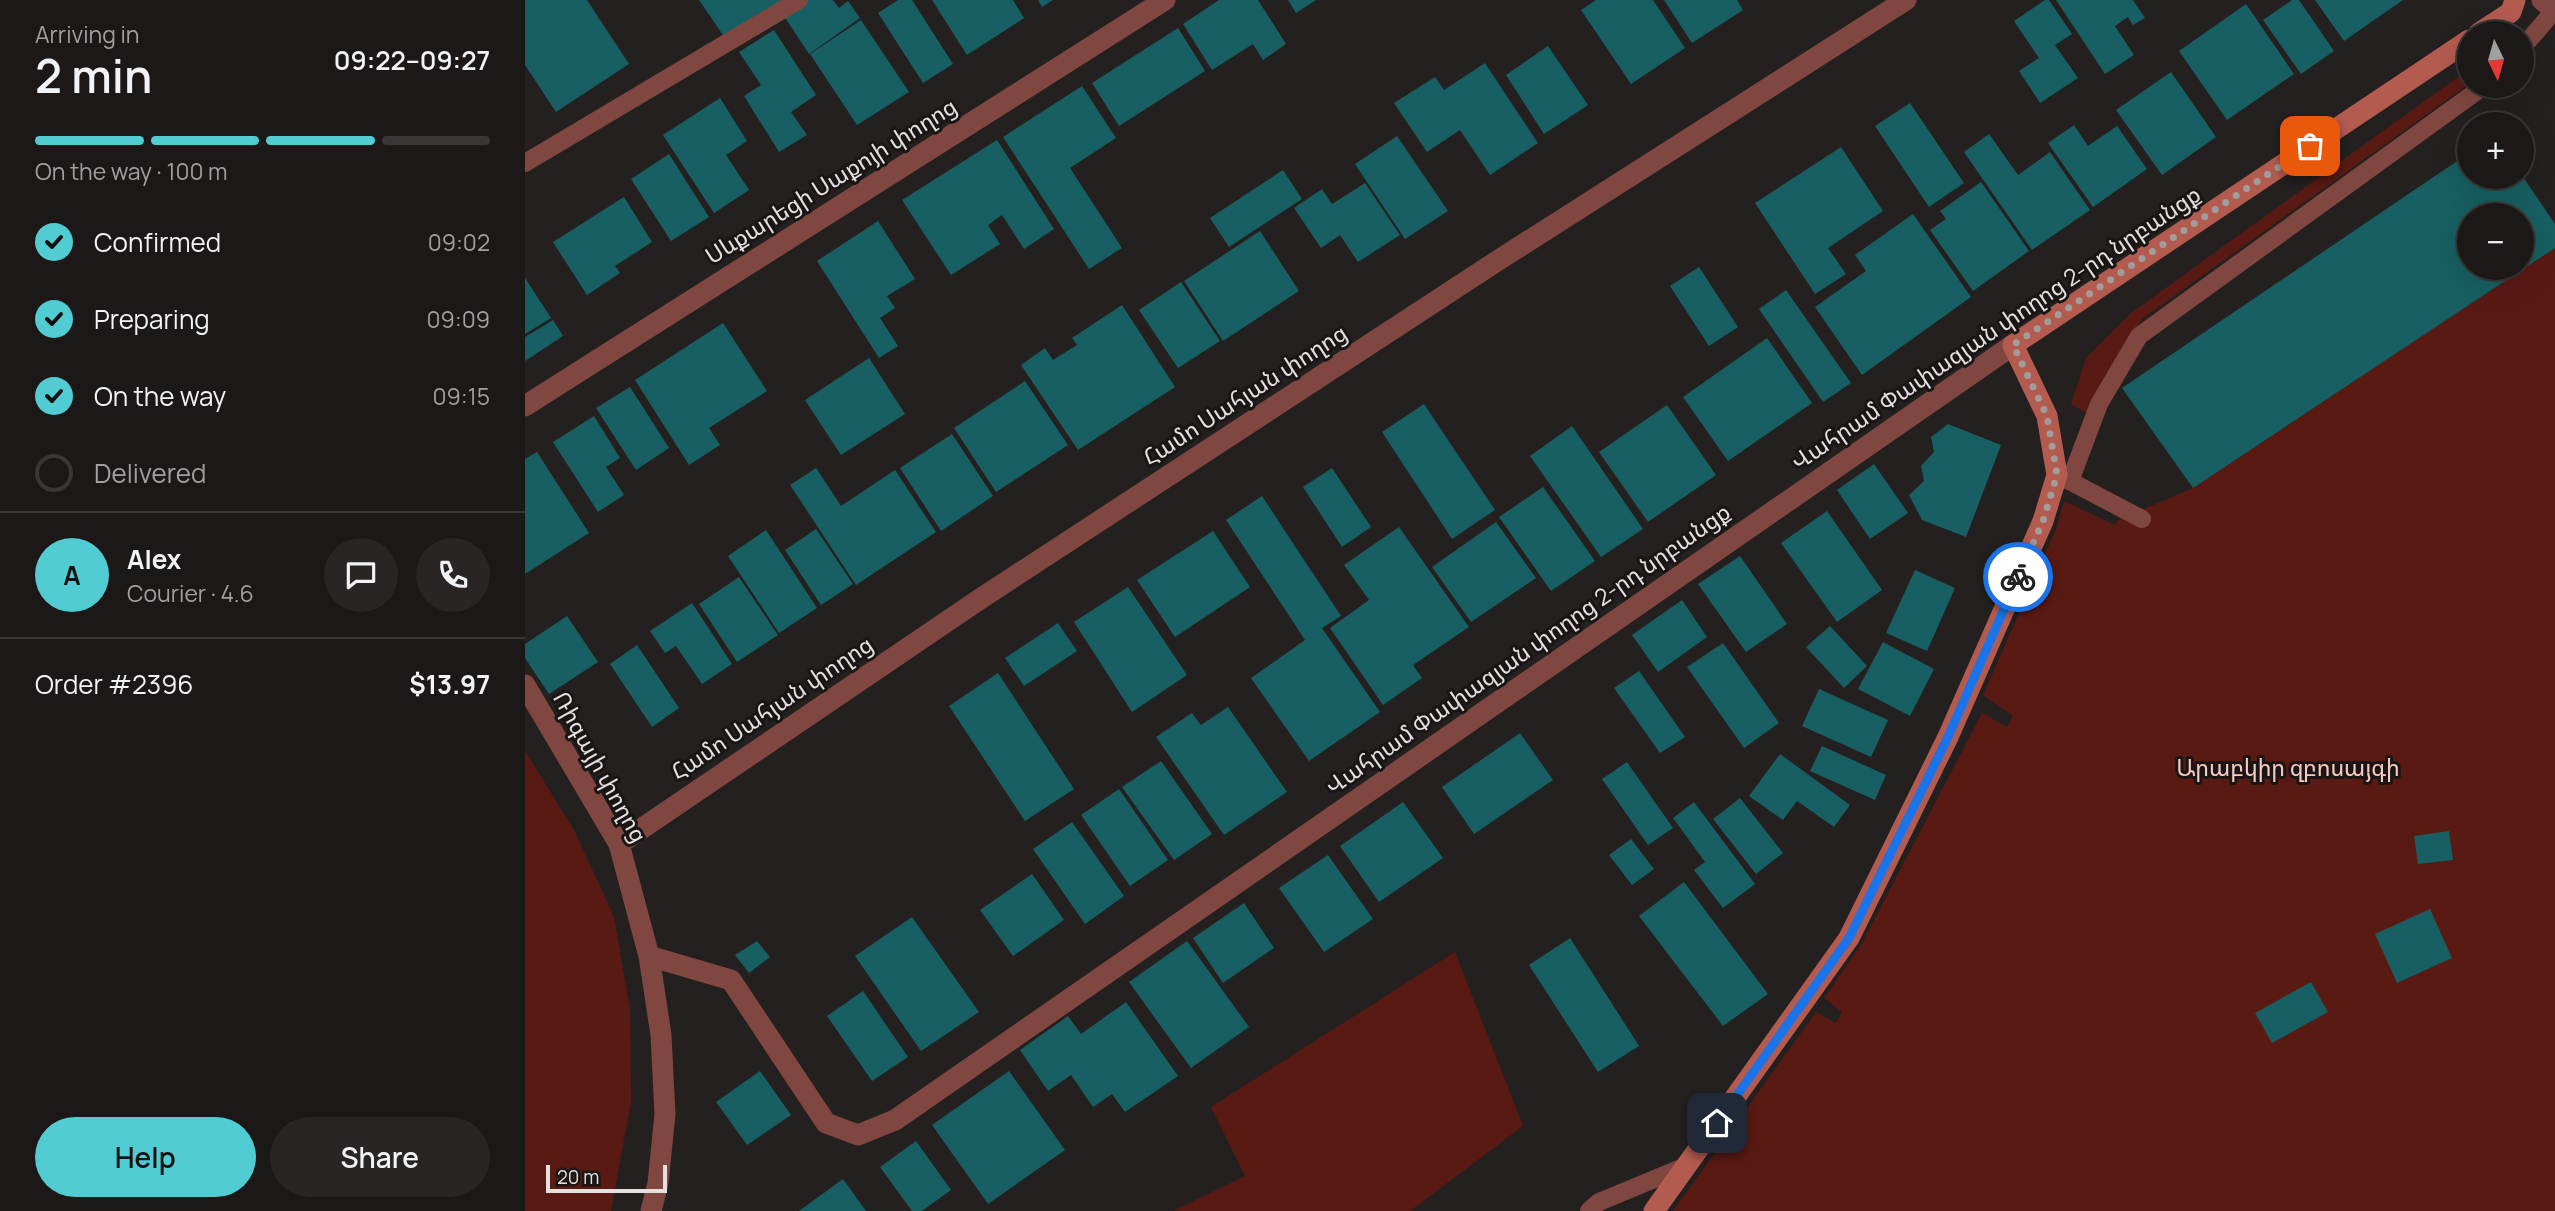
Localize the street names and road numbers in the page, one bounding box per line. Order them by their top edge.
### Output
street label: Սևքարեցի Սաքոյի փողոց [699,89,962,271]
street label: Վահրամ Փափազյան փողոց 2-րդ նրբանցք [1784,178,2207,477]
street label: Համո Սահյան փողոց [1136,316,1353,472]
street label: Վահրամ Փափազյան փողոց 2-րդ նրբանցք [1318,495,1736,801]
street label: Համո Սահյան փողոց [664,627,879,787]
street label: Ռիգայի փողոց [546,685,656,848]

